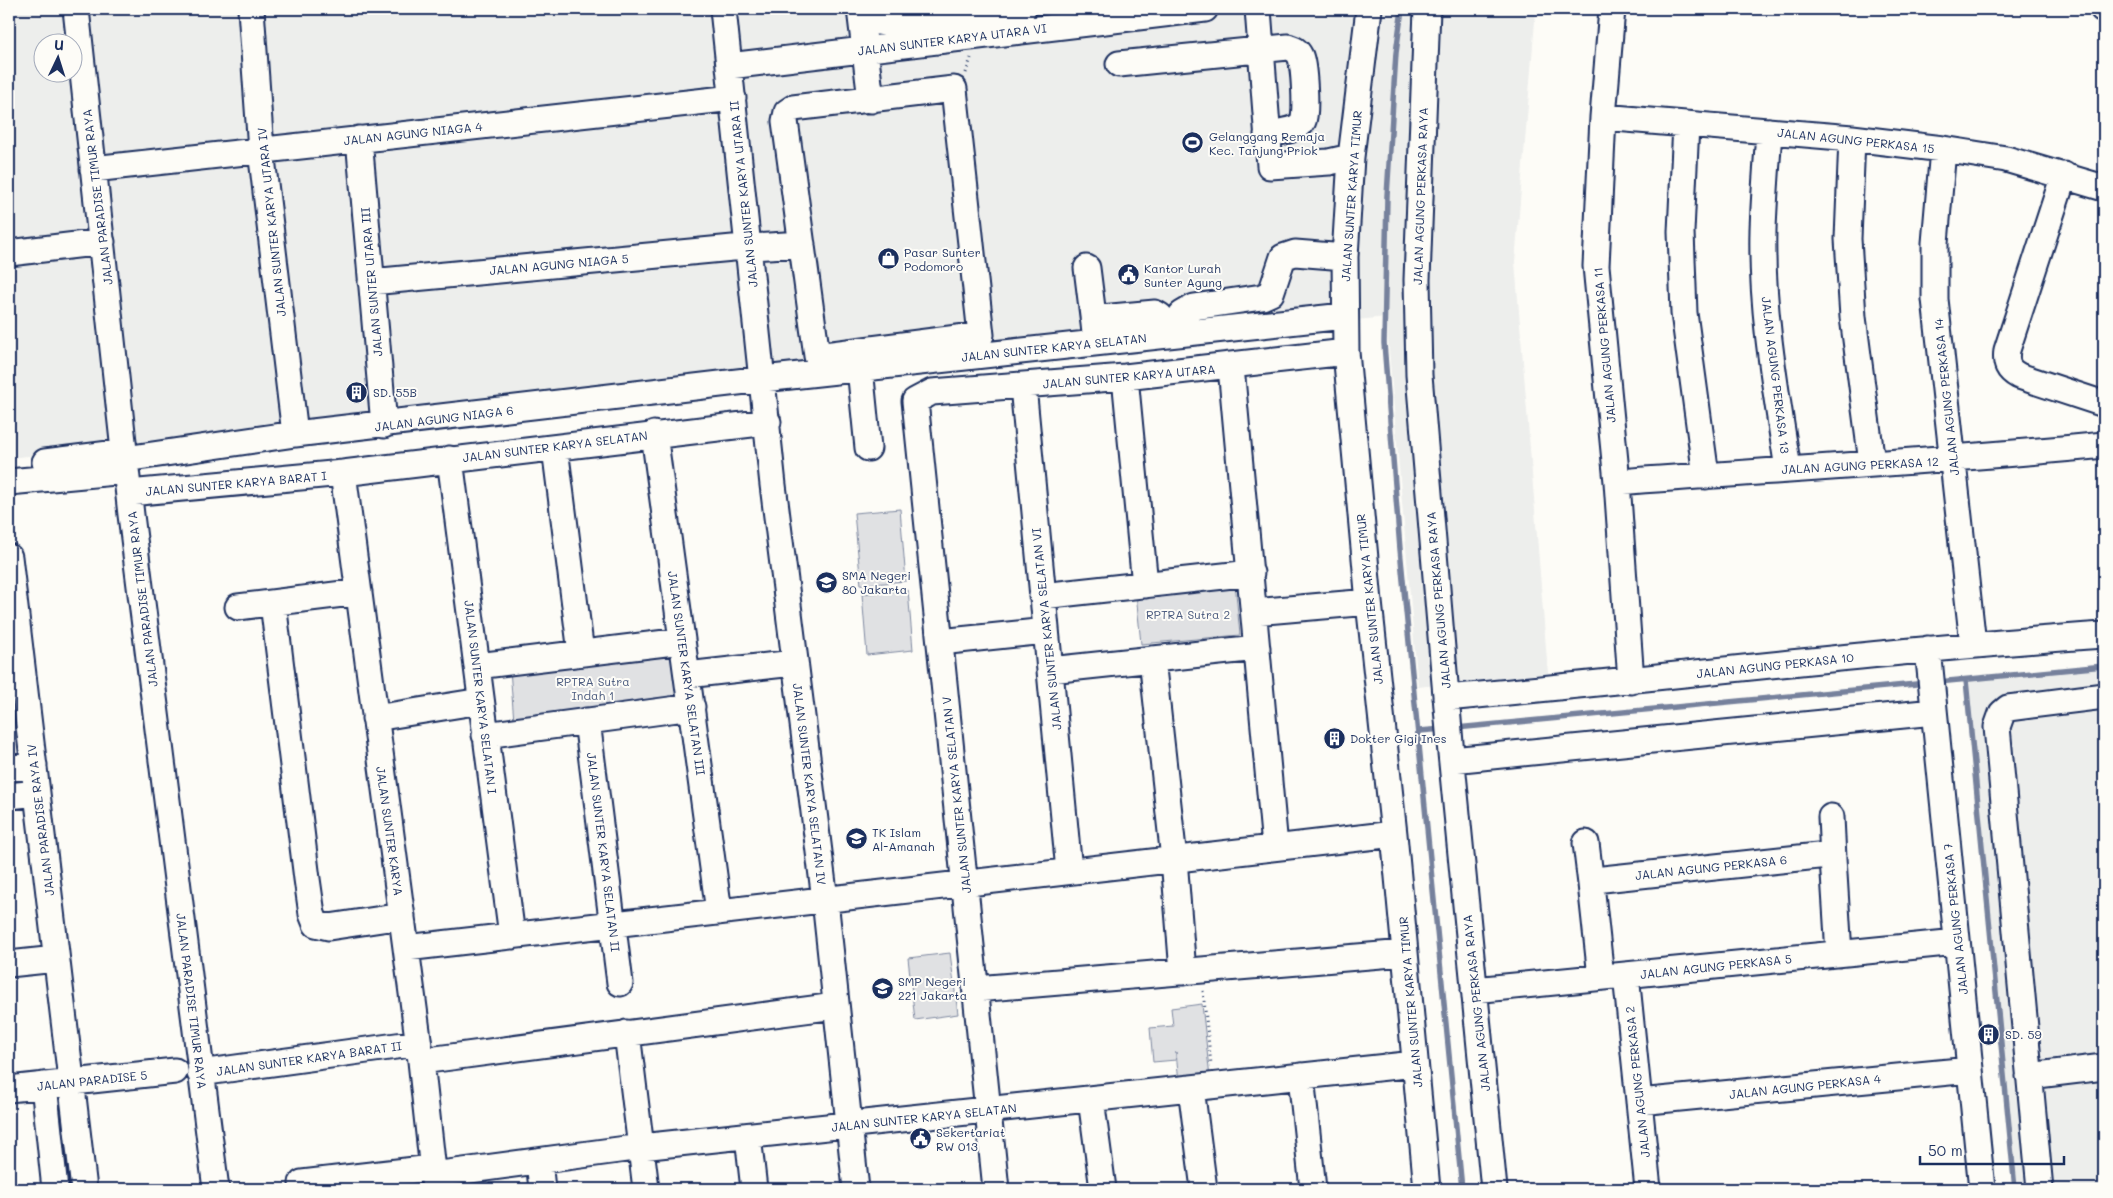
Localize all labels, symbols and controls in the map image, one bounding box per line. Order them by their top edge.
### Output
street label: JALAN SUNTER KARYA UTARA VI [857,19,1047,59]
north arrow [32,32,82,82]
text: U [53,35,65,54]
street label: JALAN SUNTER KARYA UTARA II [725,100,761,288]
street label: JALAN AGUNG PERKASA RAYA [1409,107,1431,285]
street label: JALAN PARADISE TIMUR RAYA [78,108,116,286]
street label: JALAN SUNTER KARYA TIMUR [1337,110,1365,282]
street label: JALAN AGUNG NIAGA 4 [343,118,483,148]
street label: JALAN AGUNG PERKASA 15 [1777,124,1935,156]
street label: JALAN SUNTER KARYA UTARA IV [253,126,289,317]
place label: Gelanggang Remaja Kec. Tanjung Priok [1209,128,1325,158]
sports icon: Gelanggang Remaja Kec. Tanjung Priok [1181,131,1205,155]
street label: JALAN SUNTER UTARA III [357,207,385,357]
place label: Pasar Sunter Podomoro [904,244,981,274]
shop icon: Pasar Sunter Podomoro [876,247,900,271]
street label: JALAN AGUNG NIAGA 5 [489,250,629,278]
place label: Kantor Lurah Sunter Agung [1144,260,1222,290]
public building icon: Kantor Lurah Sunter Agung [1116,263,1140,287]
street label: JALAN AGUNG PERKASA 11 [1589,267,1619,423]
street label: JALAN AGUNG PERKASA 13 [1758,296,1794,454]
street label: JALAN AGUNG PERKASA 14 [1930,318,1962,476]
street label: JALAN SUNTER KARYA SELATAN [961,329,1147,365]
street label: JALAN SUNTER KARYA UTARA [1042,360,1216,392]
building icon: SD. 55B [345,380,369,404]
place label: SD. 55B [373,384,417,400]
street label: JALAN AGUNG NIAGA 6 [374,402,514,434]
street label: JALAN SUNTER KARYA SELATAN [462,427,648,465]
street label: JALAN AGUNG PERKASA 12 [1781,453,1939,477]
street label: JALAN SUNTER KARYA BARAT I [145,467,327,499]
street label: JALAN PARADISE TIMUR RAYA [123,510,161,688]
street label: JALAN AGUNG PERKASA RAYA [1422,511,1454,689]
street label: JALAN SUNTER KARYA TIMUR [1352,513,1386,685]
street label: JALAN SUNTER KARYA SELATAN VI [1027,527,1065,731]
place label: SMA Negeri 80 Jakarta [842,567,911,597]
street label: JALAN SUNTER KARYA SELATAN III [665,570,709,776]
school or university icon: SMA Negeri 80 Jakarta [814,570,838,594]
street label: JALAN SUNTER KARYA SELATAN I [461,599,501,795]
park label: RPTRA Sutra 2 [1146,606,1230,622]
street label: JALAN AGUNG PERKASA 10 [1696,649,1855,681]
park label: RPTRA Sutra Indah 1 [556,673,630,703]
street label: JALAN SUNTER KARYA SELATAN IV [790,682,830,886]
street label: JALAN SUNTER KARYA SELATAN V [938,696,974,894]
building icon: Dokter Gigi Ines [1322,726,1346,750]
place label: Dokter Gigi Ines [1350,730,1447,746]
street label: JALAN PARADISE RAYA IV [23,743,57,897]
street label: JALAN SUNTER KARYA SELATAN II [584,751,624,953]
street label: JALAN SUNTER KARYA [373,765,407,897]
place label: TK Islam Al-Amanah [872,824,935,854]
school or university icon: TK Islam Al-Amanah [844,827,868,851]
street label: JALAN AGUNG PERKASA 7 [1939,842,1971,995]
street label: JALAN AGUNG PERKASA 6 [1634,851,1788,883]
street label: JALAN PARADISE TIMUR RAYA [173,912,211,1090]
street label: JALAN AGUNG PERKASA RAYA [1459,914,1493,1092]
street label: JALAN SUNTER KARYA TIMUR [1395,916,1425,1088]
street label: JALAN AGUNG PERKASA 5 [1639,950,1793,982]
place label: SMP Negeri 221 Jakarta [898,973,967,1003]
school or university icon: SMP Negeri 221 Jakarta [870,976,894,1000]
street label: JALAN AGUNG PERKASA 2 [1621,1006,1653,1158]
building icon: SD. 59 [1977,1022,2001,1046]
place label: SD. 59 [2005,1026,2041,1042]
street label: JALAN SUNTER KARYA BARAT II [215,1037,403,1079]
street label: JALAN PARADISE 5 [36,1066,148,1094]
street label: JALAN AGUNG PERKASA 4 [1728,1070,1882,1102]
street label: JALAN SUNTER KARYA SELATAN [831,1099,1017,1135]
place label: Sekertariat RW 013 [936,1124,1005,1154]
public building icon: Sekertariat RW 013 [908,1127,932,1151]
scale bar [1920,1133,2064,1165]
text: 50 m [1928,1140,1963,1160]

